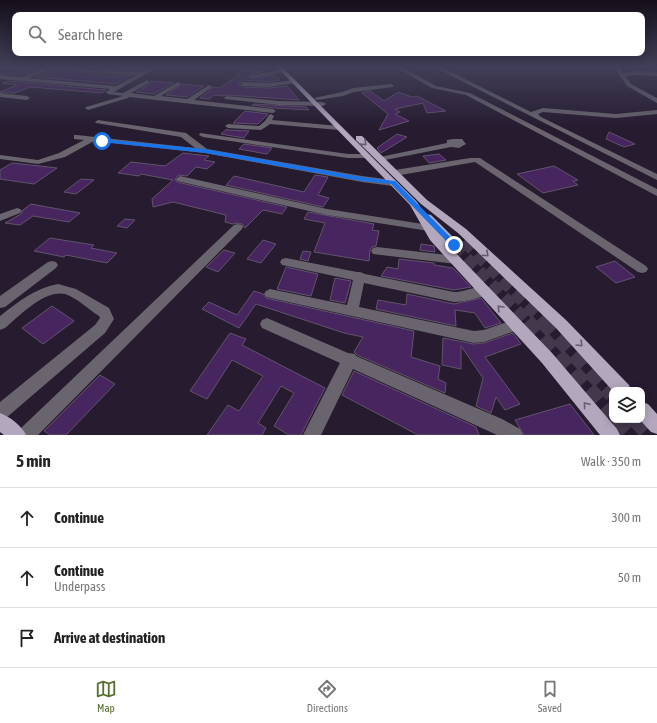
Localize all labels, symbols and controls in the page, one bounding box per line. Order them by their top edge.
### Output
search box [12,12,645,56]
icon: search [26,23,48,45]
text: Search here [58,26,123,43]
route start [93,132,111,150]
one-way arrow [359,138,367,146]
route end [445,236,463,254]
one-way arrow [481,249,489,257]
one-way arrow [497,305,505,313]
one-way arrow [575,339,582,347]
map controls [609,387,645,423]
button: layers [609,387,645,423]
one-way arrow [584,402,591,410]
text: 5 min [16,451,51,471]
text: Walk · 350 m [581,454,641,469]
icon: ahead [16,507,38,529]
text: Continue [54,509,104,526]
text: 300 m [612,510,641,525]
text: Continue [54,562,104,579]
icon: ahead [16,567,38,589]
text: 50 m [618,570,641,585]
text: Underpass [54,579,105,594]
icon: arrive [16,627,38,649]
text: Arrive at destination [54,629,165,646]
tab: Map [95,678,117,714]
tab: Directions [307,678,348,714]
tab: Saved [538,678,562,714]

